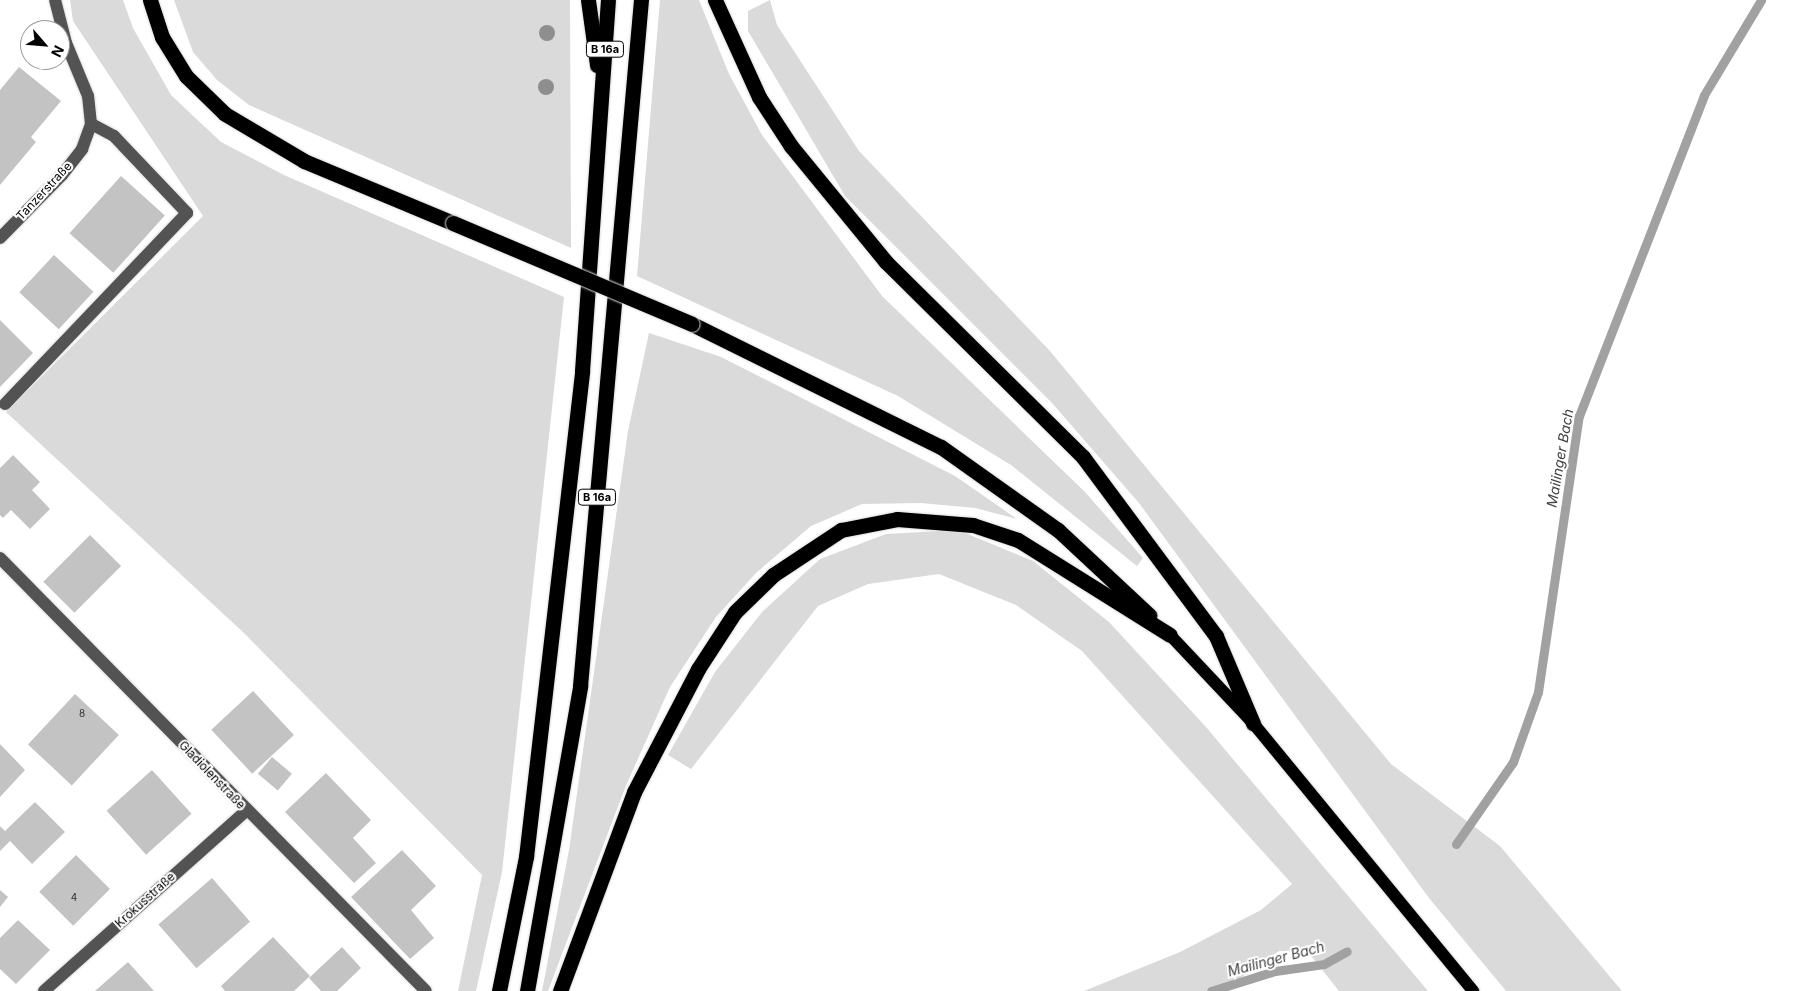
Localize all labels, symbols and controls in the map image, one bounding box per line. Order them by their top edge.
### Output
north arrow [20,20,70,70]
road number: B 16a [585,41,625,58]
text: N [48,43,68,60]
street label: Tanzerstraße [13,159,75,223]
water label: Mailinger Bach [1543,407,1577,509]
road number: B 16a [577,488,617,506]
house number: 8 [79,708,85,720]
street label: Gladiolenstraße [176,738,248,812]
street label: Krokusstraße [112,869,178,931]
house number: 4 [71,892,77,904]
water label: Mailinger Bach [1226,938,1326,980]

